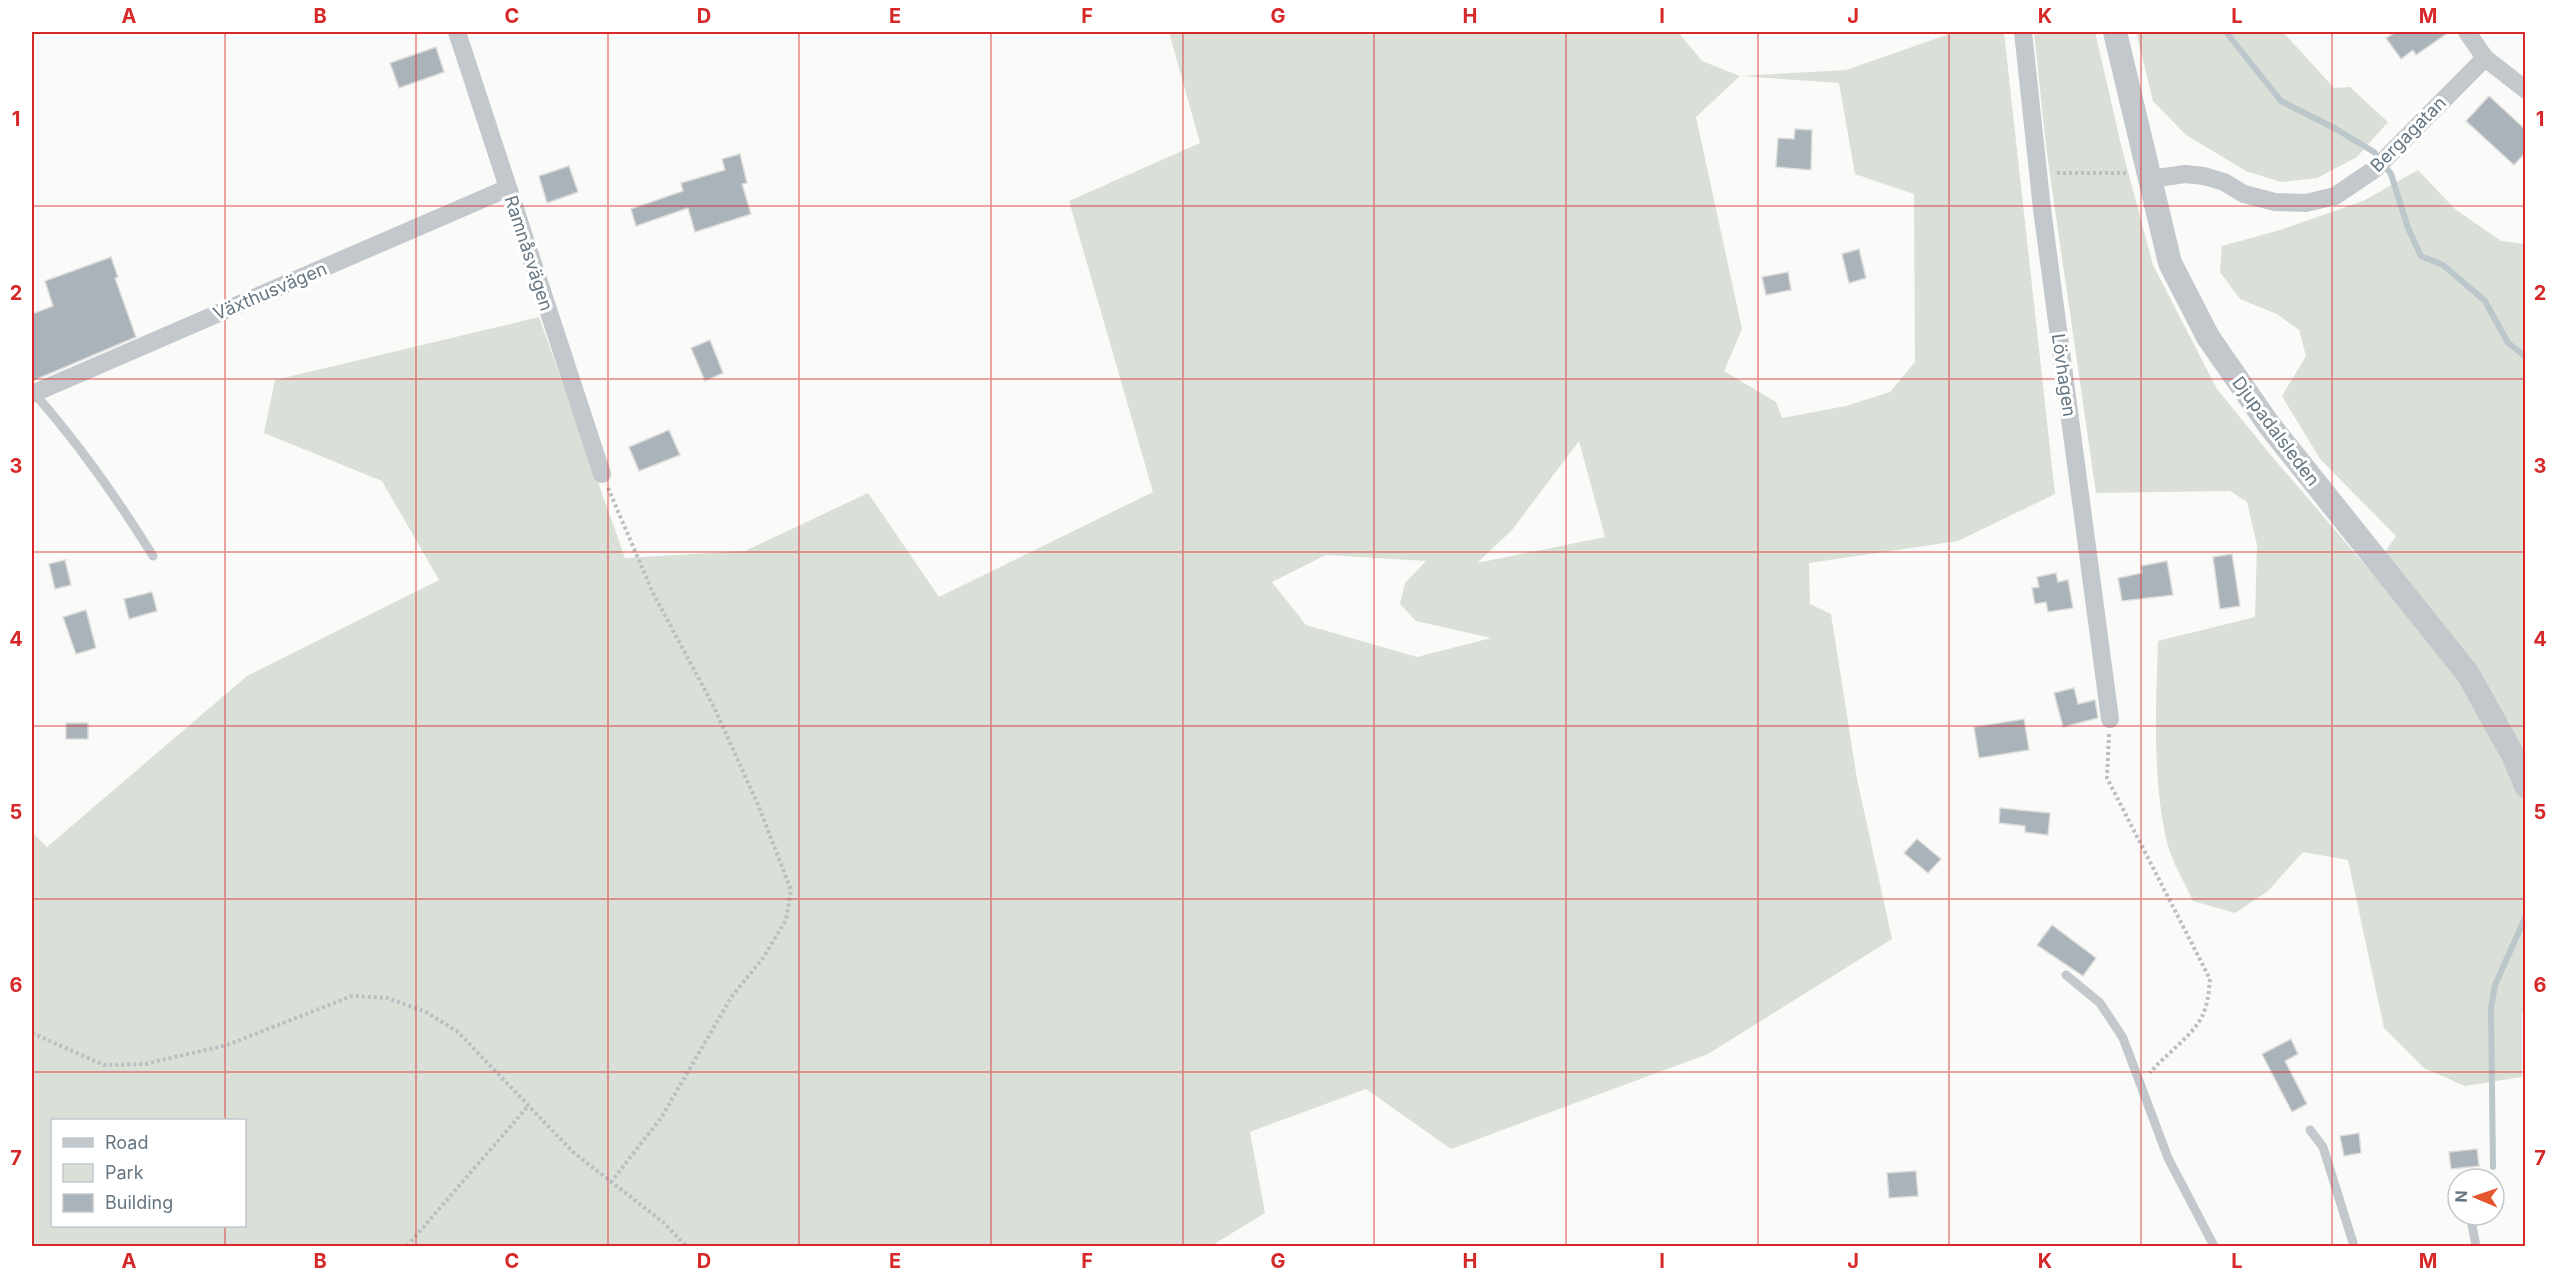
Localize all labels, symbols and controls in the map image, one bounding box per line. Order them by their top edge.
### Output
text: A [122,4,137,28]
text: B [313,4,327,28]
text: C [505,4,519,28]
text: D [697,4,711,28]
text: E [889,4,901,28]
text: F [1081,4,1093,28]
text: G [1270,4,1286,28]
text: H [1463,4,1477,28]
text: I [1659,4,1665,28]
text: J [1847,4,1859,28]
text: K [2038,4,2052,28]
text: L [2231,4,2243,28]
text: M [2419,4,2437,28]
street label: Bergagatan [2366,92,2450,176]
text: 1 [12,107,20,131]
text: 1 [2536,107,2544,131]
street label: Ramnåsvägen [500,193,558,313]
street label: Växthusvägen [210,258,330,324]
text: 2 [10,281,22,305]
text: 2 [2534,281,2546,305]
street label: Lövhagen [2048,332,2080,418]
street label: Djupadalsleden [2228,372,2324,490]
text: 3 [10,454,22,478]
text: 3 [2534,454,2546,478]
text: 4 [9,627,23,651]
text: 4 [2533,627,2547,651]
text: 5 [10,800,22,824]
text: 5 [2534,800,2546,824]
text: 6 [10,973,23,997]
text: 6 [2534,973,2547,997]
legend [51,1119,246,1227]
text: Road [105,1132,148,1153]
text: 7 [10,1146,22,1170]
text: 7 [2534,1146,2546,1170]
text: Park [105,1162,144,1183]
north arrow [2446,1167,2506,1227]
text: N [2451,1190,2471,1203]
text: Building [105,1192,173,1213]
text: A [122,1249,137,1273]
text: B [313,1249,327,1273]
text: C [505,1249,519,1273]
text: D [697,1249,711,1273]
text: E [889,1249,901,1273]
text: F [1081,1249,1093,1273]
text: G [1270,1249,1286,1273]
text: H [1463,1249,1477,1273]
text: I [1659,1249,1665,1273]
text: J [1847,1249,1859,1273]
text: K [2038,1249,2052,1273]
text: L [2231,1249,2243,1273]
text: M [2419,1249,2437,1273]

